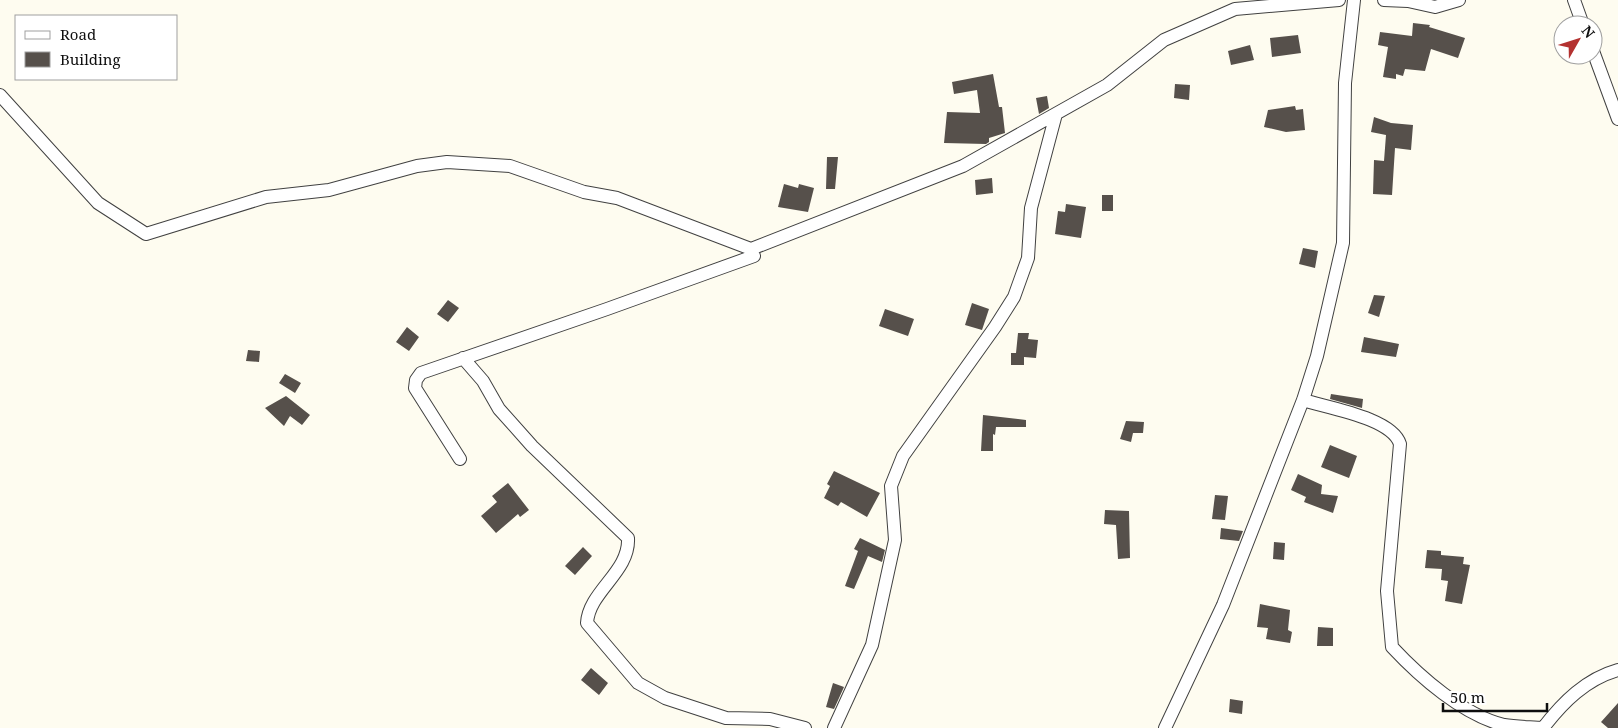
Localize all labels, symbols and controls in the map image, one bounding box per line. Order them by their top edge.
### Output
legend [15,15,178,80]
north arrow [1553,15,1603,65]
text: N [1578,21,1599,42]
text: Road [60,24,96,44]
text: Building [60,49,121,69]
scale bar [1443,680,1547,712]
text: 50 m [1450,687,1485,707]

